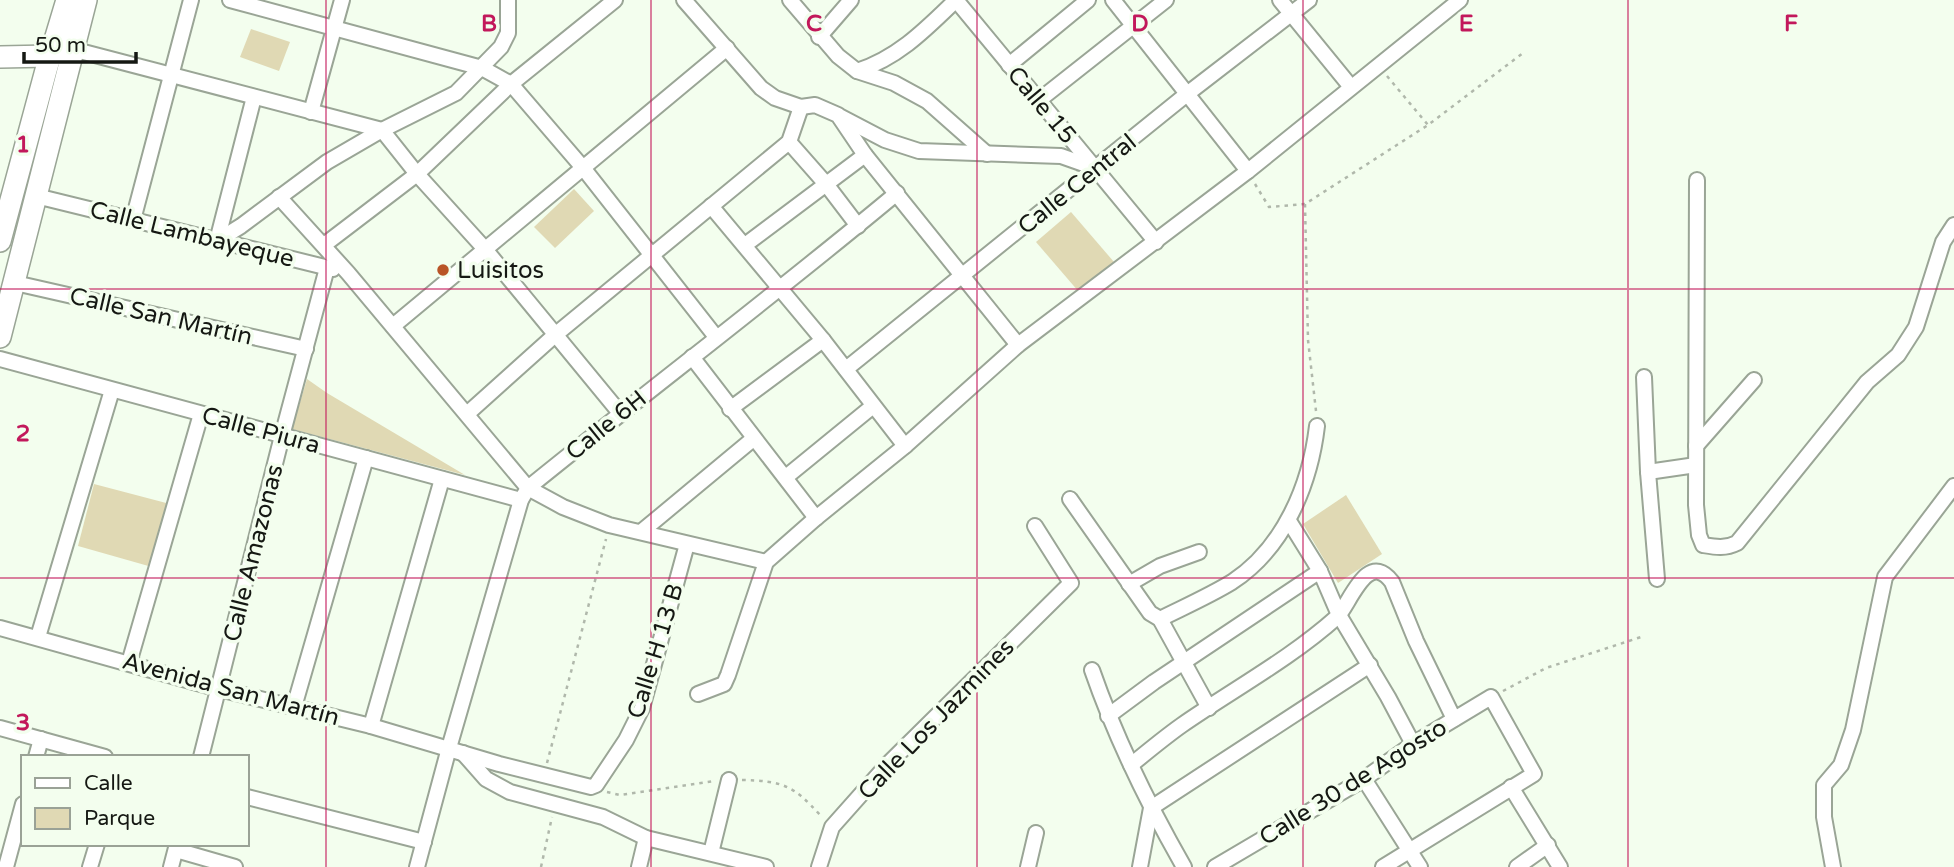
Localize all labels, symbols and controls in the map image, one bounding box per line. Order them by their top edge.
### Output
text: B [481,10,497,38]
text: C [806,10,822,38]
text: D [1131,10,1149,38]
text: E [1459,10,1473,38]
text: F [1784,10,1798,38]
scale bar [24,21,136,65]
text: 50 m [35,33,86,58]
street label: Calle 15 [1001,61,1082,150]
street label: Calle Central [1012,128,1142,241]
text: 1 [16,131,30,159]
street label: Calle Lambayeque [87,195,297,274]
place label: Luisitos [457,256,544,285]
marker: Luisitos [435,262,451,278]
street label: Calle San Martín [67,281,255,352]
street label: Calle 6H [560,384,652,467]
street label: Calle Piura [199,401,323,460]
text: 2 [16,420,30,448]
street label: Calle Amazonas [217,462,289,645]
street label: Calle H 13 B [621,580,690,722]
street label: Calle Los Jazmines [852,633,1021,806]
street label: Avenida San Martín [119,647,343,732]
text: 3 [16,709,30,737]
street label: Calle 30 de Agosto [1254,713,1452,852]
legend [21,755,248,846]
text: Calle [84,771,133,796]
text: Parque [84,806,155,831]

